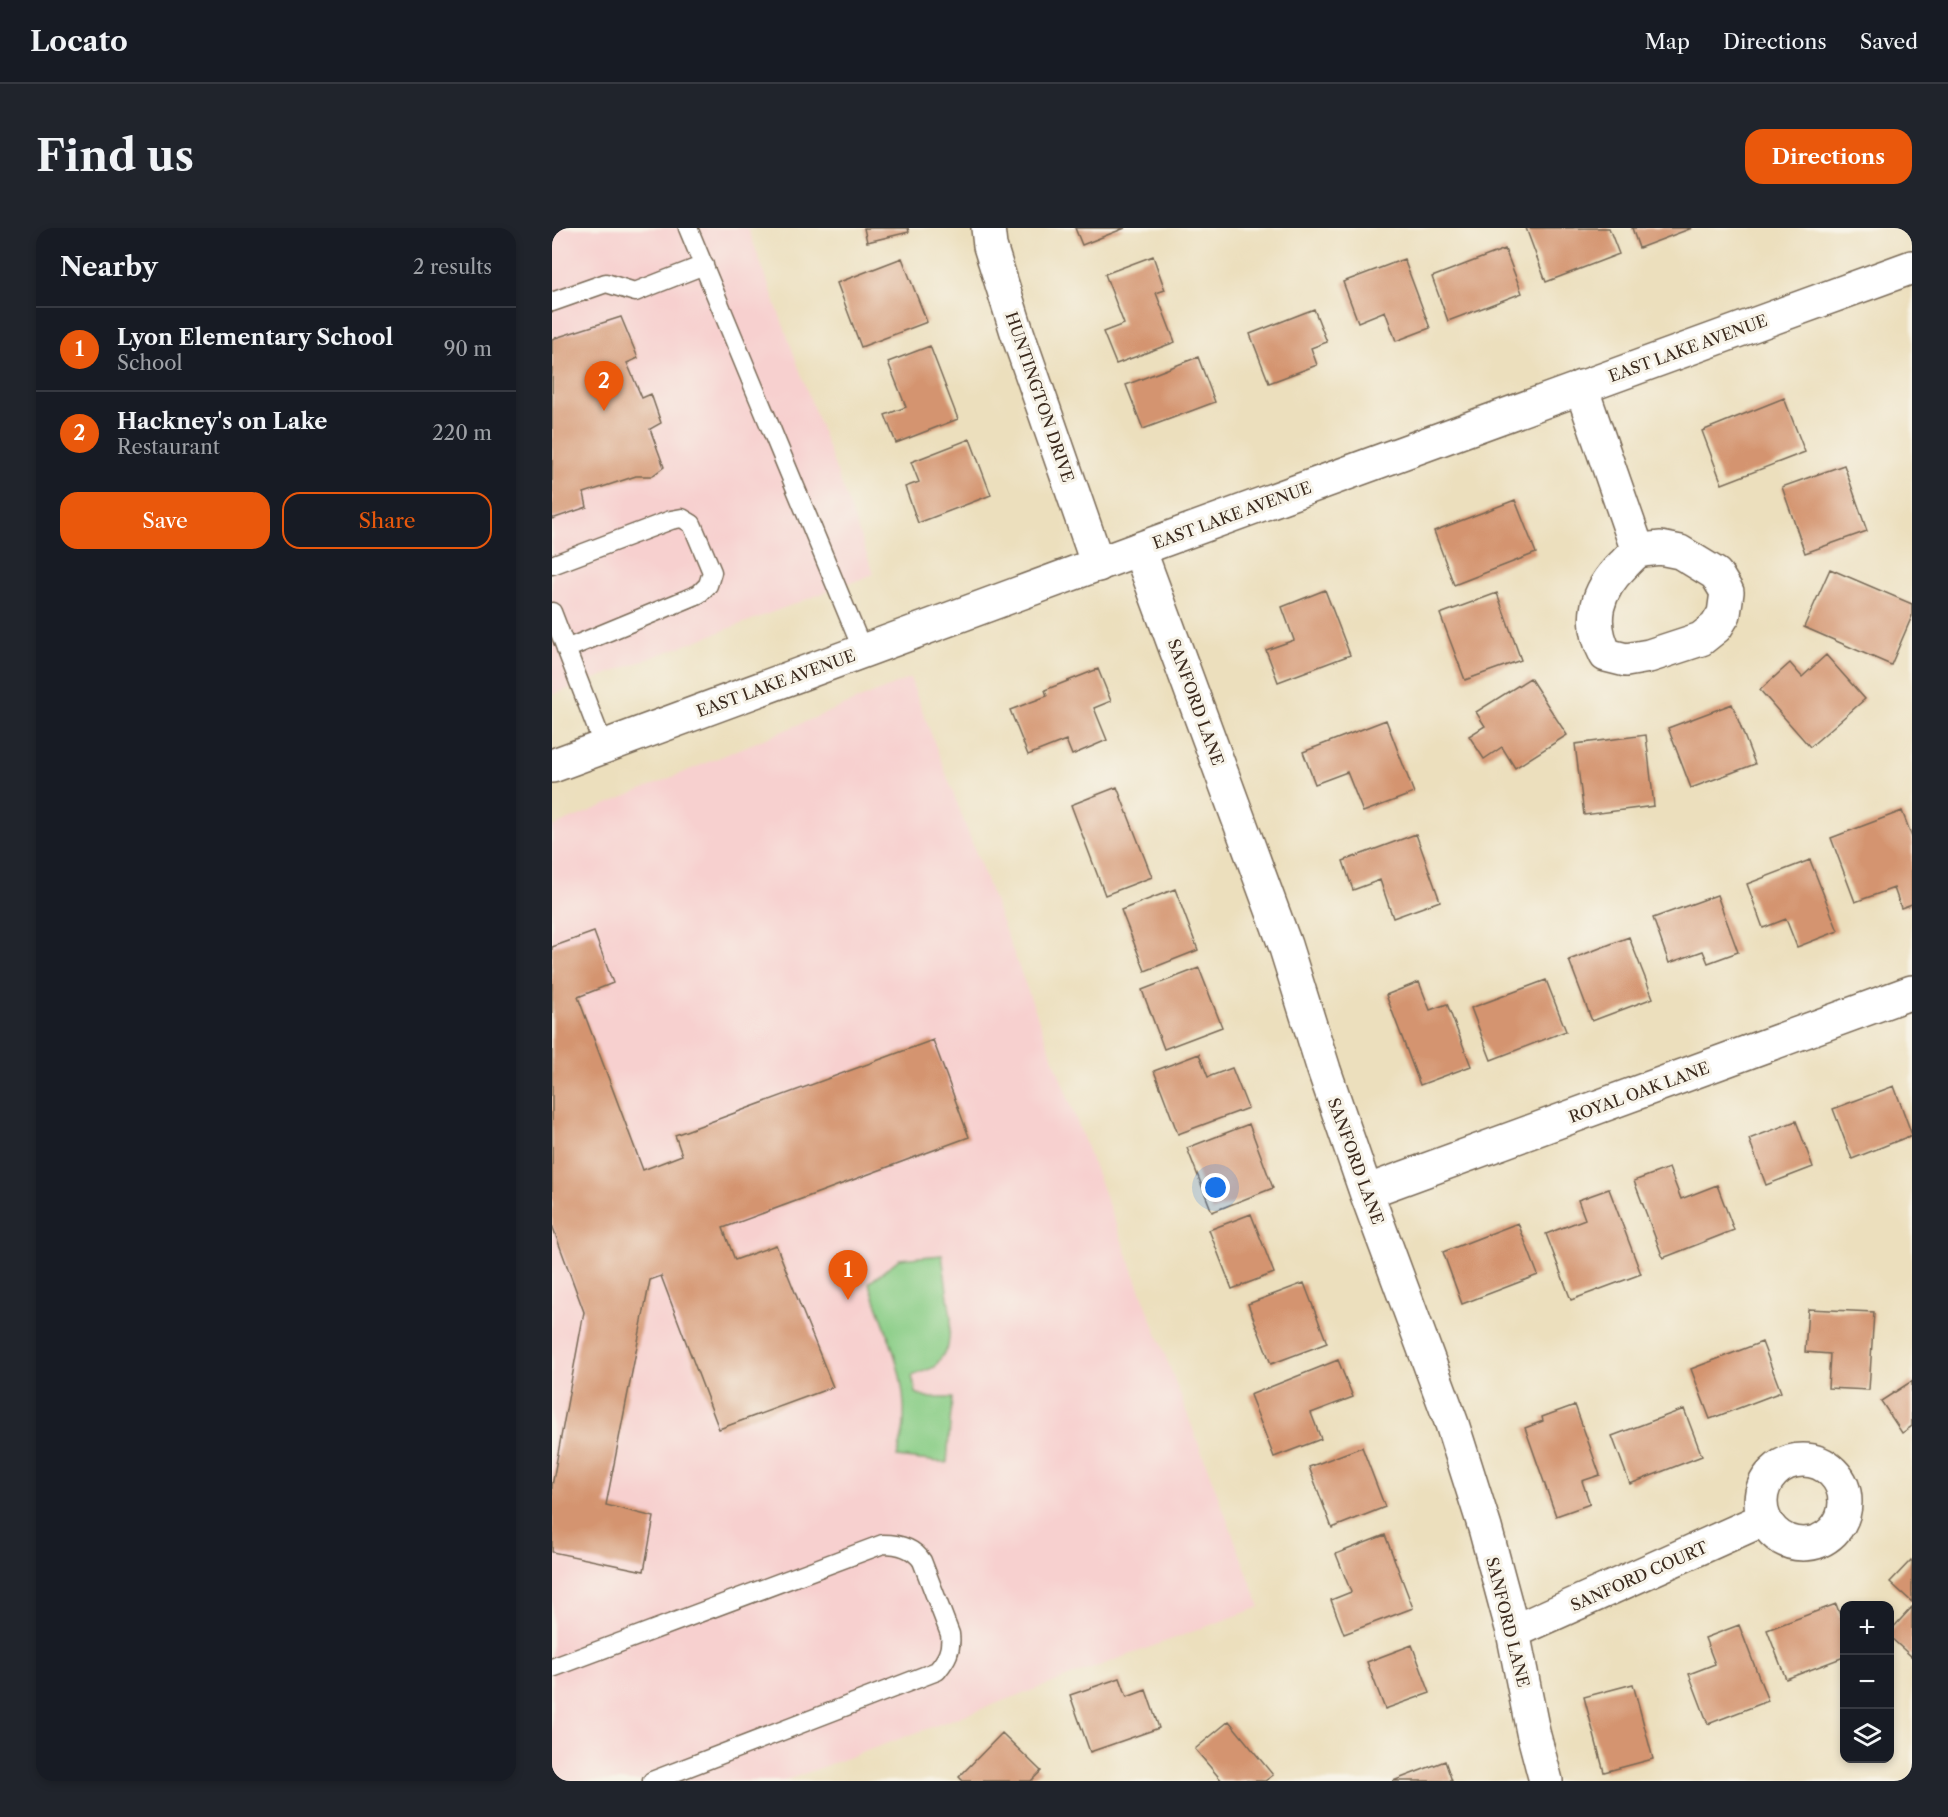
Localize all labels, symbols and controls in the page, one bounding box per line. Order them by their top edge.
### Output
text: Locato [30,24,128,58]
text: Map [1645,29,1690,54]
text: Directions [1723,29,1827,54]
text: Saved [1860,29,1918,54]
button: Directions [1745,129,1912,184]
text: Find us [36,130,194,182]
text: Nearby [60,251,158,283]
text: 2 results [413,255,492,279]
street label: HUNTINGTON DRIVE [1001,309,1079,485]
street label: EAST LAKE AVENUE [1606,310,1770,386]
text: Lyon Elementary School [117,324,393,351]
text: 1 [75,337,84,361]
text: 90 m [444,337,492,361]
text: School [117,351,182,375]
pin: 2 [584,362,624,411]
text: Hackney's on Lake [117,408,327,435]
text: 2 [74,421,85,445]
text: 220 m [432,421,492,445]
text: Restaurant [117,435,220,459]
street label: EAST LAKE AVENUE [1150,477,1314,553]
button: Save [60,492,270,549]
button: Share [282,492,492,549]
street label: SANFORD LANE [1164,636,1228,768]
street label: EAST LAKE AVENUE [694,645,858,721]
street label: ROYAL OAK LANE [1566,1057,1712,1127]
street label: SANFORD LANE [1324,1095,1388,1227]
your location [1201,1173,1230,1202]
pin: 1 [828,1250,868,1300]
street label: SANFORD COURT [1567,1537,1711,1615]
street label: SANFORD LANE [1482,1555,1534,1689]
map controls [1840,1601,1894,1763]
button: + [1840,1601,1894,1655]
button: − [1840,1655,1894,1709]
button: layers [1840,1709,1894,1763]

